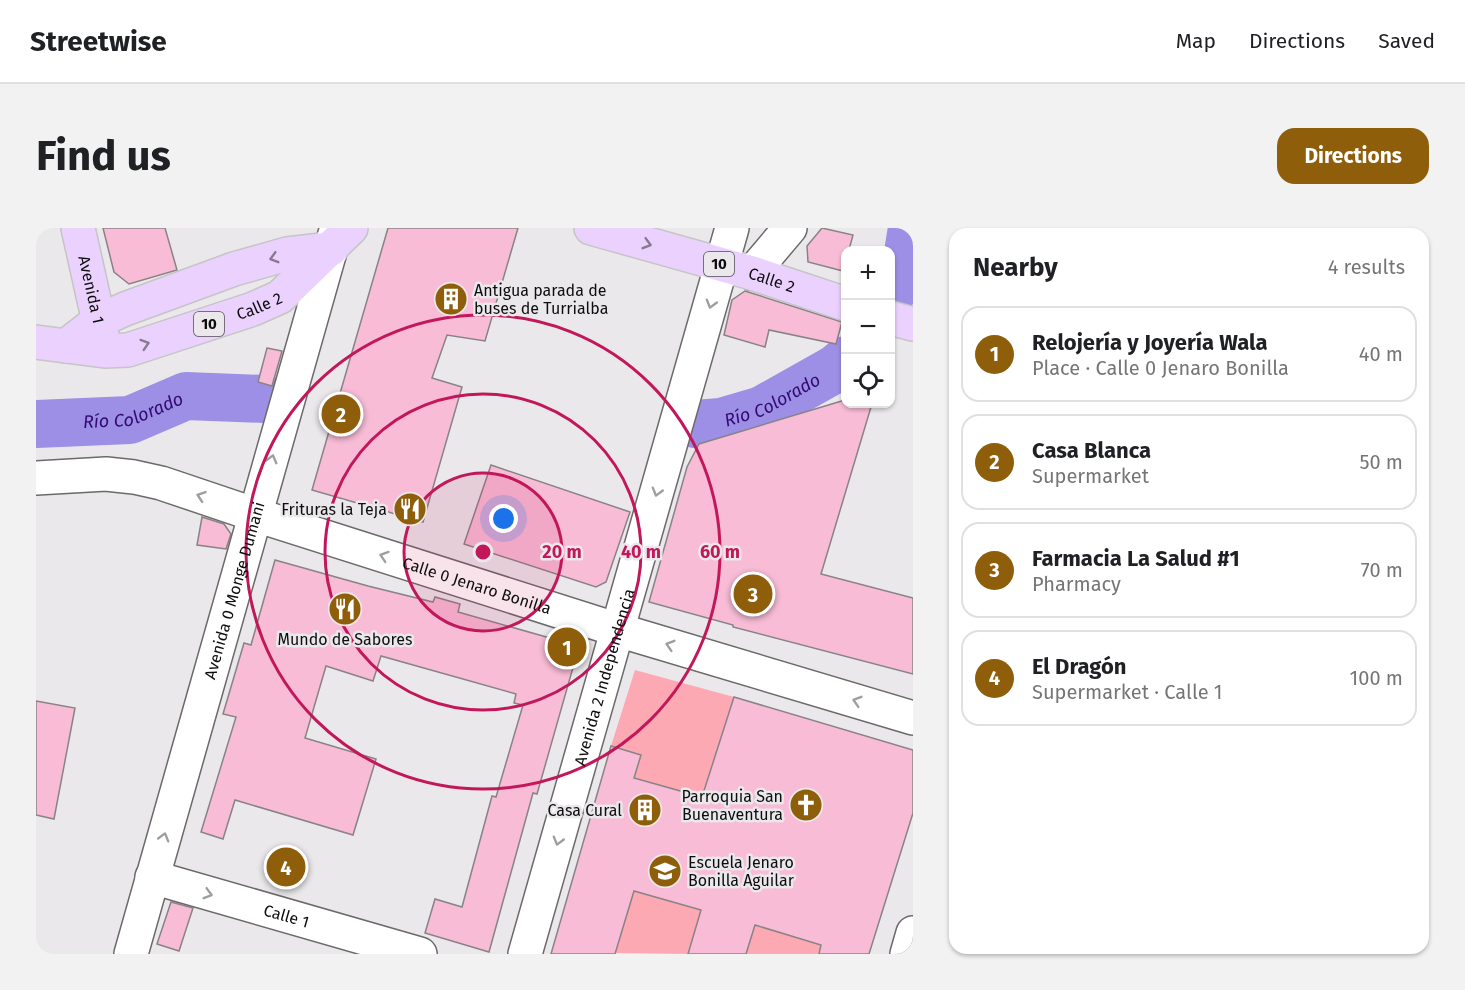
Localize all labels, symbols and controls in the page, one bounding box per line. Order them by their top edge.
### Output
text: Streetwise [30,25,167,58]
text: Map [1176,28,1216,54]
text: Directions [1249,28,1345,54]
text: Saved [1378,28,1435,54]
button: Directions [1277,128,1429,184]
text: Find us [36,131,171,181]
one-way arrow [642,237,652,249]
map controls [841,246,895,408]
button: + [841,246,895,300]
one-way arrow [269,251,280,263]
road number: 10 [704,252,734,276]
text: Nearby [973,252,1058,283]
street label: Avenida 1 [75,254,109,325]
text: 4 results [1328,255,1405,279]
street label: Calle 2 [746,263,797,296]
building icon: Antigua parada de buses de Turrialba [433,281,469,317]
place label: Antigua parada de buses de Turrialba [474,281,608,318]
street label: Calle 2 [234,288,285,323]
one-way arrow [706,299,718,309]
button: − [841,300,895,354]
road number: 10 [194,312,224,336]
text: Relojería y Joyería Wala [1032,329,1268,356]
one-way arrow [139,339,150,352]
text: 1 [990,342,999,366]
text: 40 m [1359,342,1403,366]
button: locate [841,354,895,408]
text: Place · Calle 0 Jenaro Bonilla [1032,356,1289,380]
water label: Río Colorado [722,368,824,431]
water label: Río Colorado [82,387,187,433]
pin: 2 [322,392,360,436]
text: Casa Blanca [1032,437,1151,464]
text: 2 [989,450,1000,474]
text: 50 m [1359,450,1403,474]
one-way arrow [265,454,277,465]
text: Supermarket [1032,464,1149,488]
one-way arrow [652,486,664,497]
one-way arrow [196,491,207,504]
restaurant icon: Frituras la Teja [392,491,428,527]
street label: Avenida 0 Monge Dumani [200,499,268,681]
place label: Frituras la Teja [281,500,387,519]
your location [489,504,518,533]
text: 20 m [542,541,582,563]
text: 40 m [621,541,661,563]
text: 60 m [700,541,740,563]
centre of rings [473,542,493,562]
text: Farmacia La Salud #1 [1032,545,1240,572]
one-way arrow [379,550,390,563]
street label: Calle 0 Jenaro Bonilla [400,553,554,618]
text: 3 [989,558,1000,582]
text: 70 m [1361,558,1403,582]
pin: 3 [734,572,772,616]
text: Pharmacy [1032,572,1121,596]
street label: Avenida 2 Independencia [570,586,638,768]
restaurant icon: Mundo de Sabores [327,591,363,627]
pin: 1 [548,624,586,670]
place label: Mundo de Sabores [278,630,412,649]
one-way arrow [665,640,676,652]
text: El Dragón [1032,653,1127,680]
text: 4 [989,666,1000,690]
text: 100 m [1350,666,1403,690]
text: Supermarket · Calle 1 [1032,680,1223,704]
one-way arrow [852,696,863,708]
place label: Parroquia San Buenaventura [682,787,783,824]
church icon: Parroquia San Buenaventura [788,787,824,823]
building icon: Casa Cural [627,792,663,828]
place label: Casa Cural [548,801,622,820]
one-way arrow [157,832,169,843]
one-way arrow [553,835,565,846]
pin: 4 [266,844,306,890]
school or university icon: Escuela Jenaro Bonilla Aguilar [647,853,683,889]
place label: Escuela Jenaro Bonilla Aguilar [688,853,795,890]
one-way arrow [203,886,213,899]
street label: Calle 1 [262,900,312,931]

